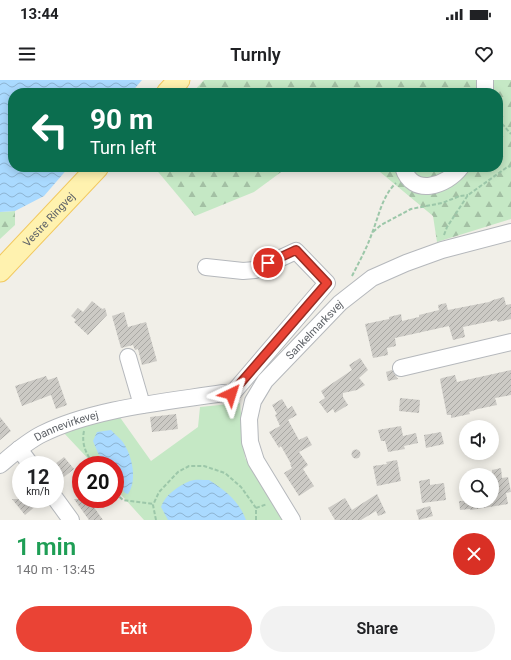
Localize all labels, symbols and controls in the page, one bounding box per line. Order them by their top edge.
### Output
text: 13:44 [20,5,59,23]
icon: menu [16,43,38,65]
icon: heart [473,43,495,65]
text: Turnly [230,44,281,65]
text: 90 m [90,103,153,136]
icon: left [24,104,76,156]
text: Turn left [90,137,156,158]
street label: Vestre Ringvej [20,190,77,249]
pin [251,246,285,280]
icon: arrive [257,252,279,274]
street label: Sankelmarksvej [283,297,345,362]
position arrow [210,373,252,415]
street label: Dannevirkevej [32,408,100,444]
map controls [459,420,499,508]
button: sound [459,420,499,460]
speed limit sign: 20 [72,456,124,508]
text: 12 [27,465,49,489]
button: search [459,468,499,508]
text: km/h [26,486,50,497]
text: 1 min [16,533,76,561]
button: close [453,533,495,575]
text: 140 m · 13:45 [16,562,95,577]
button: Exit [16,606,252,652]
button: Share [260,606,495,652]

